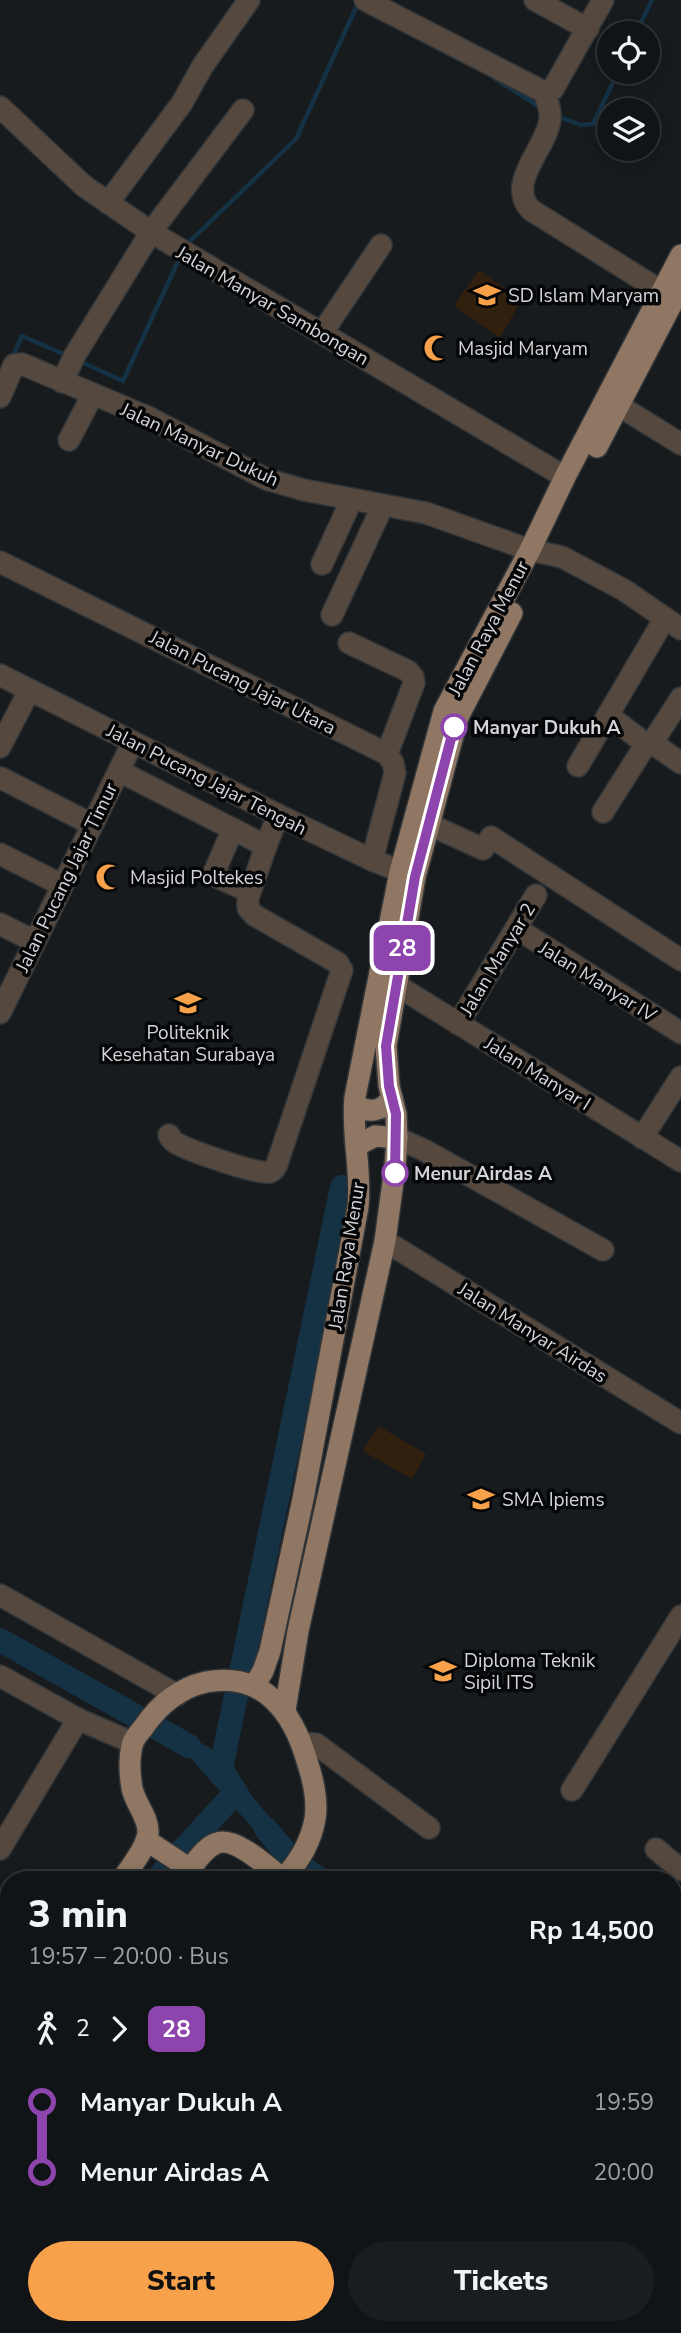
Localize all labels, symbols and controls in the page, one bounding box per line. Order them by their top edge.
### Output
map controls [597,21,660,161]
button: locate [597,21,660,84]
button: layers [597,98,660,161]
street label: Jalan Manyar Sambongan [171,240,374,372]
school or university icon: SD Islam Maryam [472,280,502,310]
place label: SD Islam Maryam [508,283,659,309]
mosque icon: Masjid Maryam [422,333,452,363]
place label: Masjid Maryam [458,336,588,362]
street label: Jalan Manyar Dukuh [115,396,283,493]
street label: Jalan Raya Menur [442,556,536,701]
street label: Jalan Pucang Jajar Utara [144,624,340,741]
marker: Manyar Dukuh A [441,714,467,740]
place label: Manyar Dukuh A [473,715,622,741]
street label: Jalan Pucang Jajar Tengah [101,718,311,842]
street label: Jalan Pucang Jajar Timur [9,778,124,977]
mosque icon: Masjid Poltekes [94,862,124,892]
place label: Masjid Poltekes [130,865,263,891]
street label: Jalan Manyar 2 [453,898,542,1022]
line badge: 28 [370,925,434,971]
text: 28 [388,932,416,964]
street label: Jalan Manyar IV [533,935,662,1029]
school or university icon: Politeknik Kesehatan Surabaya [173,988,203,1018]
place label: Politeknik Kesehatan Surabaya [101,1020,275,1068]
street label: Jalan Manyar I [479,1030,596,1117]
marker: Menur Airdas A [382,1160,408,1186]
place label: Menur Airdas A [414,1161,553,1187]
street label: Jalan Raya Menur [322,1180,372,1333]
street label: Jalan Manyar Airdas [452,1276,612,1389]
school or university icon: SMA Ipiems [466,1484,496,1514]
place label: SMA Ipiems [502,1487,605,1513]
place label: Diploma Teknik Sipil ITS [464,1648,596,1696]
school or university icon: Diploma Teknik Sipil ITS [428,1656,458,1686]
text: 3 min [28,1889,128,1940]
text: Rp 14,500 [529,1913,654,1948]
text: 19:57 – 20:00 · Bus [28,1941,229,1972]
icon: walk [28,2010,66,2048]
icon: forward [100,2010,138,2048]
text: 2 [76,2013,90,2044]
text: 28 [162,2013,191,2045]
text: Manyar Dukuh A [80,2085,282,2120]
text: 19:59 [594,2087,654,2118]
text: Menur Airdas A [80,2155,269,2190]
text: 20:00 [594,2157,654,2188]
button: Start [28,2241,334,2321]
button: Tickets [348,2241,654,2321]

